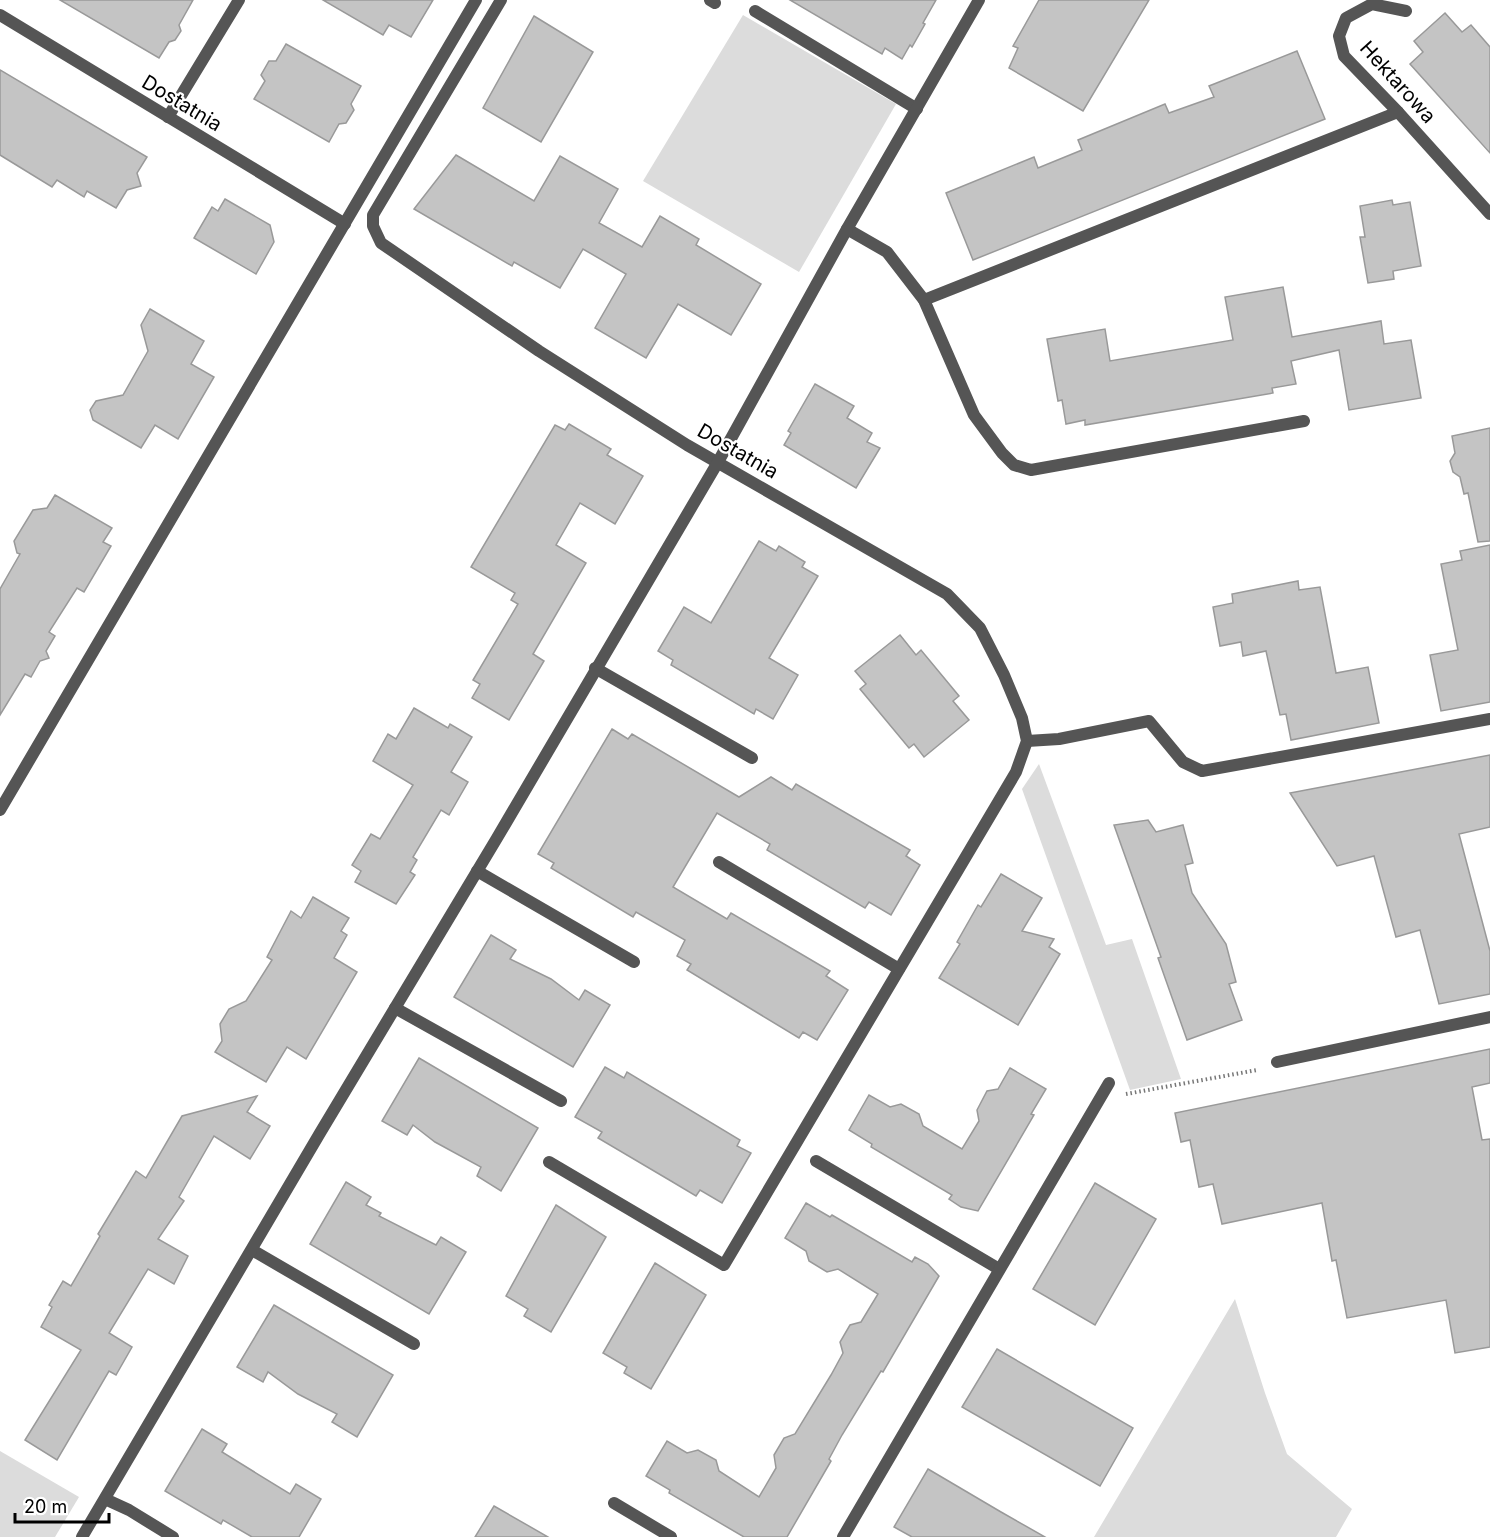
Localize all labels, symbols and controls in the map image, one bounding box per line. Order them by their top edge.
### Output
street label: Hektarowa [1355,36,1441,128]
street label: Dostatnia [138,70,226,136]
street label: Dostatnia [693,418,783,484]
scale bar [15,1486,110,1524]
text: 20 m [24,1496,67,1517]

